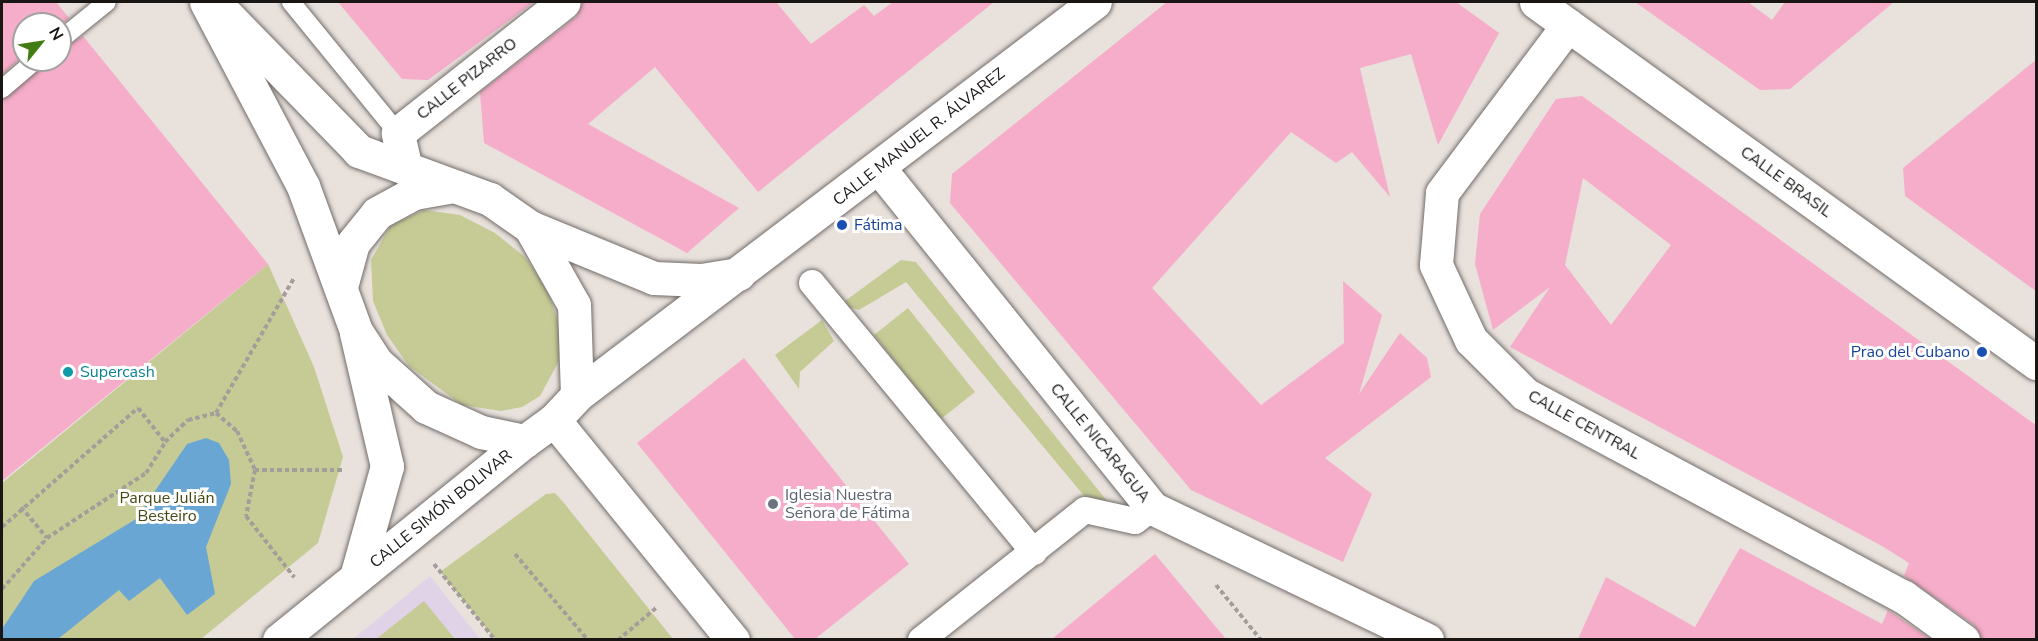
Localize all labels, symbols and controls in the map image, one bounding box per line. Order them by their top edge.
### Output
north arrow [12,12,72,72]
text: N [43,23,68,45]
street label: CALLE PIZARRO [413,34,521,124]
street label: CALLE MANUEL R. ÁLVAREZ [829,64,1009,210]
street label: CALLE BRASIL [1736,142,1836,222]
place label: Fátima [854,215,902,235]
marker: Fátima [835,218,849,232]
place label: Prao del Cubano [1851,342,1970,362]
marker: Prao del Cubano [1975,345,1989,359]
place label: Supercash [80,362,155,382]
marker: Supercash [61,365,75,379]
street label: CALLE NICARAGUA [1046,379,1154,507]
street label: CALLE CENTRAL [1525,386,1643,464]
street label: CALLE SIMÓN BOLIVAR [366,446,516,572]
place label: Iglesia Nuestra Señora de Fátima [785,485,910,523]
park label: Parque Julián Besteiro [120,488,214,526]
marker: Iglesia Nuestra Señora de Fátima [766,497,780,511]

